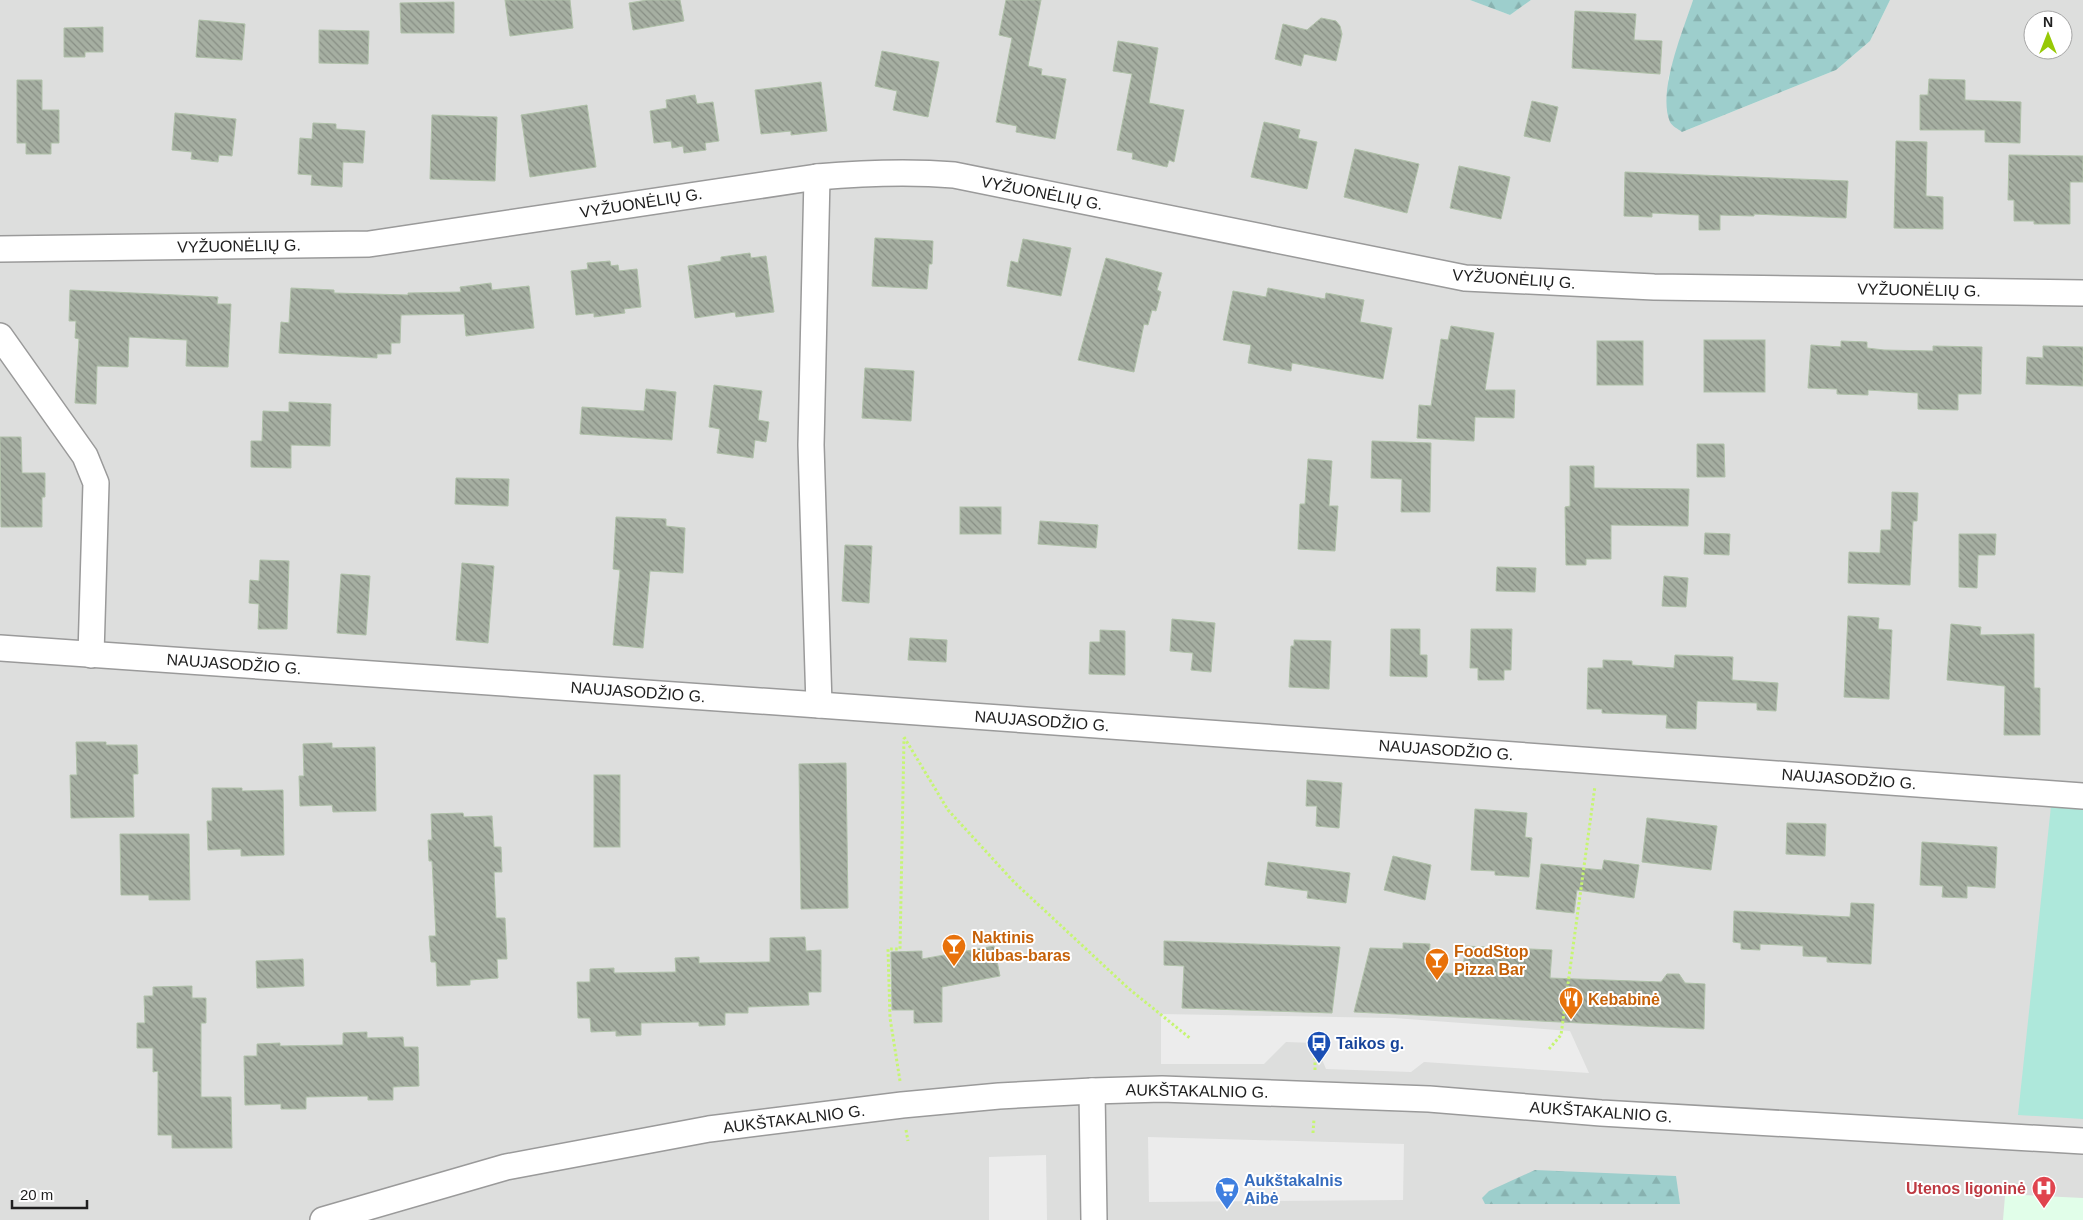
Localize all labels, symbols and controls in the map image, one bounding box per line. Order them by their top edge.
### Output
north arrow [2023,10,2073,60]
text: N [2043,14,2053,30]
street label: VYŽUONĖLIŲ G. [980,172,1104,213]
street label: VYŽUONĖLIŲ G. [578,184,703,221]
street label: VYŽUONĖLIŲ G. [177,235,301,256]
street label: VYŽUONĖLIŲ G. [1452,265,1576,292]
street label: VYŽUONĖLIŲ G. [1857,279,1981,300]
street label: NAUJASODŽIO G. [166,650,302,677]
street label: NAUJASODŽIO G. [570,678,706,705]
street label: NAUJASODŽIO G. [974,707,1110,734]
street label: NAUJASODŽIO G. [1378,736,1514,763]
street label: NAUJASODŽIO G. [1781,765,1917,792]
place label: Naktinis klubas-baras [972,929,1071,964]
bar icon: Naktinis klubas-baras [941,933,967,967]
place label: FoodStop Pizza Bar [1454,943,1529,978]
bar icon: FoodStop Pizza Bar [1424,947,1450,981]
restaurant icon: Kebabinė [1558,986,1584,1020]
place label: Kebabinė [1588,991,1660,1008]
bus stop icon: Taikos g. [1306,1030,1332,1064]
place label: Taikos g. [1336,1035,1404,1052]
street label: AUKŠTAKALNIO G. [1125,1080,1269,1101]
street label: AUKŠTAKALNIO G. [1529,1098,1673,1125]
street label: AUKŠTAKALNIO G. [722,1101,866,1136]
place label: Aukštakalnis Aibė [1244,1172,1343,1207]
hospital icon: Utenos ligoninė [2031,1175,2057,1209]
supermarket icon: Aukštakalnis Aibė [1214,1176,1240,1210]
scale bar [12,1178,88,1210]
place label: Utenos ligoninė [1906,1180,2026,1197]
text: 20 m [20,1186,53,1203]

